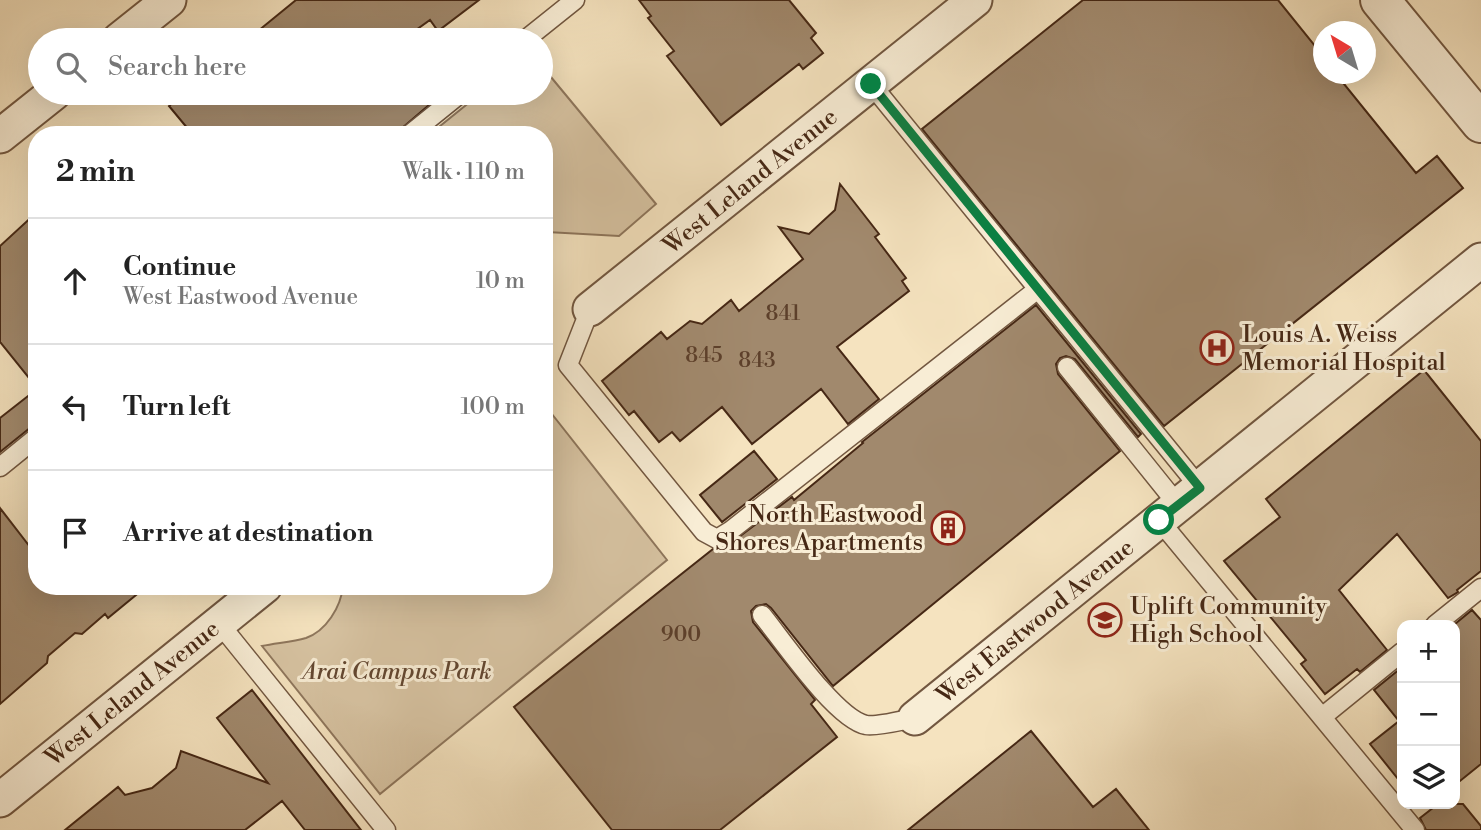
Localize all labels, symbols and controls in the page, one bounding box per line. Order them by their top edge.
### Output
north arrow [1313,21,1376,84]
search box [28,28,553,105]
icon: search [52,48,90,86]
text: Search here [108,51,247,83]
route end [855,68,886,99]
street label: West Leland Avenue [657,102,844,262]
text: 2 min [56,153,135,191]
text: Walk · 110 m [402,158,525,186]
text: Continue [123,251,236,283]
icon: ahead [56,262,94,300]
text: 10 m [476,267,525,295]
text: West Eastwood Avenue [123,283,358,311]
house number: 841 [766,301,800,327]
place label: Louis A. Weiss Memorial Hospital [1242,320,1446,378]
hospital icon: Louis A. Weiss Memorial Hospital [1198,329,1236,367]
house number: 845 [685,343,723,369]
house number: 843 [738,348,776,374]
icon: left [56,388,94,426]
text: Turn left [123,391,231,423]
text: 100 m [460,393,525,421]
place label: North Eastwood Shores Apartments [715,500,923,558]
route start [1143,504,1174,535]
building icon: North Eastwood Shores Apartments [929,509,967,547]
icon: arrive [56,514,94,552]
text: Arrive at destination [123,517,373,549]
street label: West Eastwood Avenue [930,533,1140,711]
place label: Uplift Community High School [1130,592,1327,650]
school or university icon: Uplift Community High School [1086,601,1124,639]
street label: West Leland Avenue [39,614,226,774]
map controls [1397,620,1460,809]
button: + [1397,620,1460,683]
house number: 900 [661,622,701,648]
park label: Arai Campus Park [299,657,492,687]
button: − [1397,683,1460,746]
button: layers [1397,746,1460,809]

